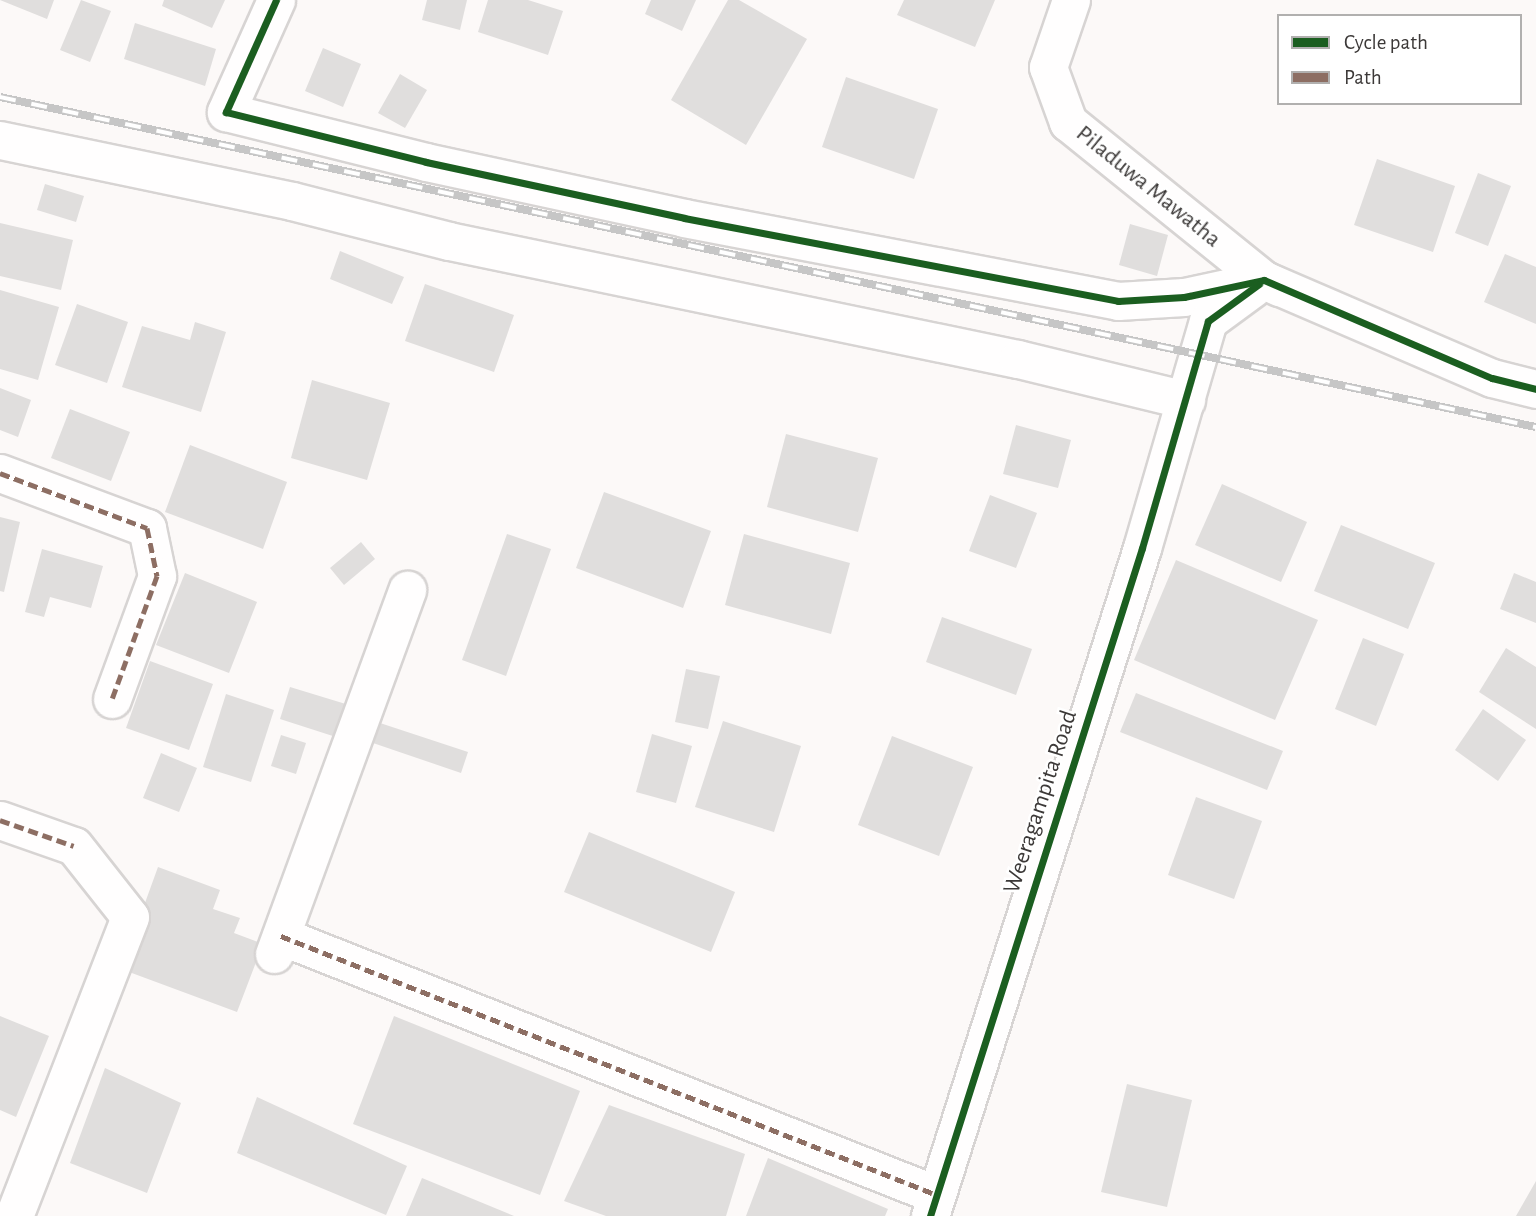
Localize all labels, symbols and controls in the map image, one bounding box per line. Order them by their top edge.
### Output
legend [1277,14,1522,105]
text: Cycle path [1344,32,1428,53]
text: Path [1344,67,1382,88]
street label: Piladuwa Mawatha [1070,120,1226,254]
street label: Weeragampita Road [998,707,1084,897]

